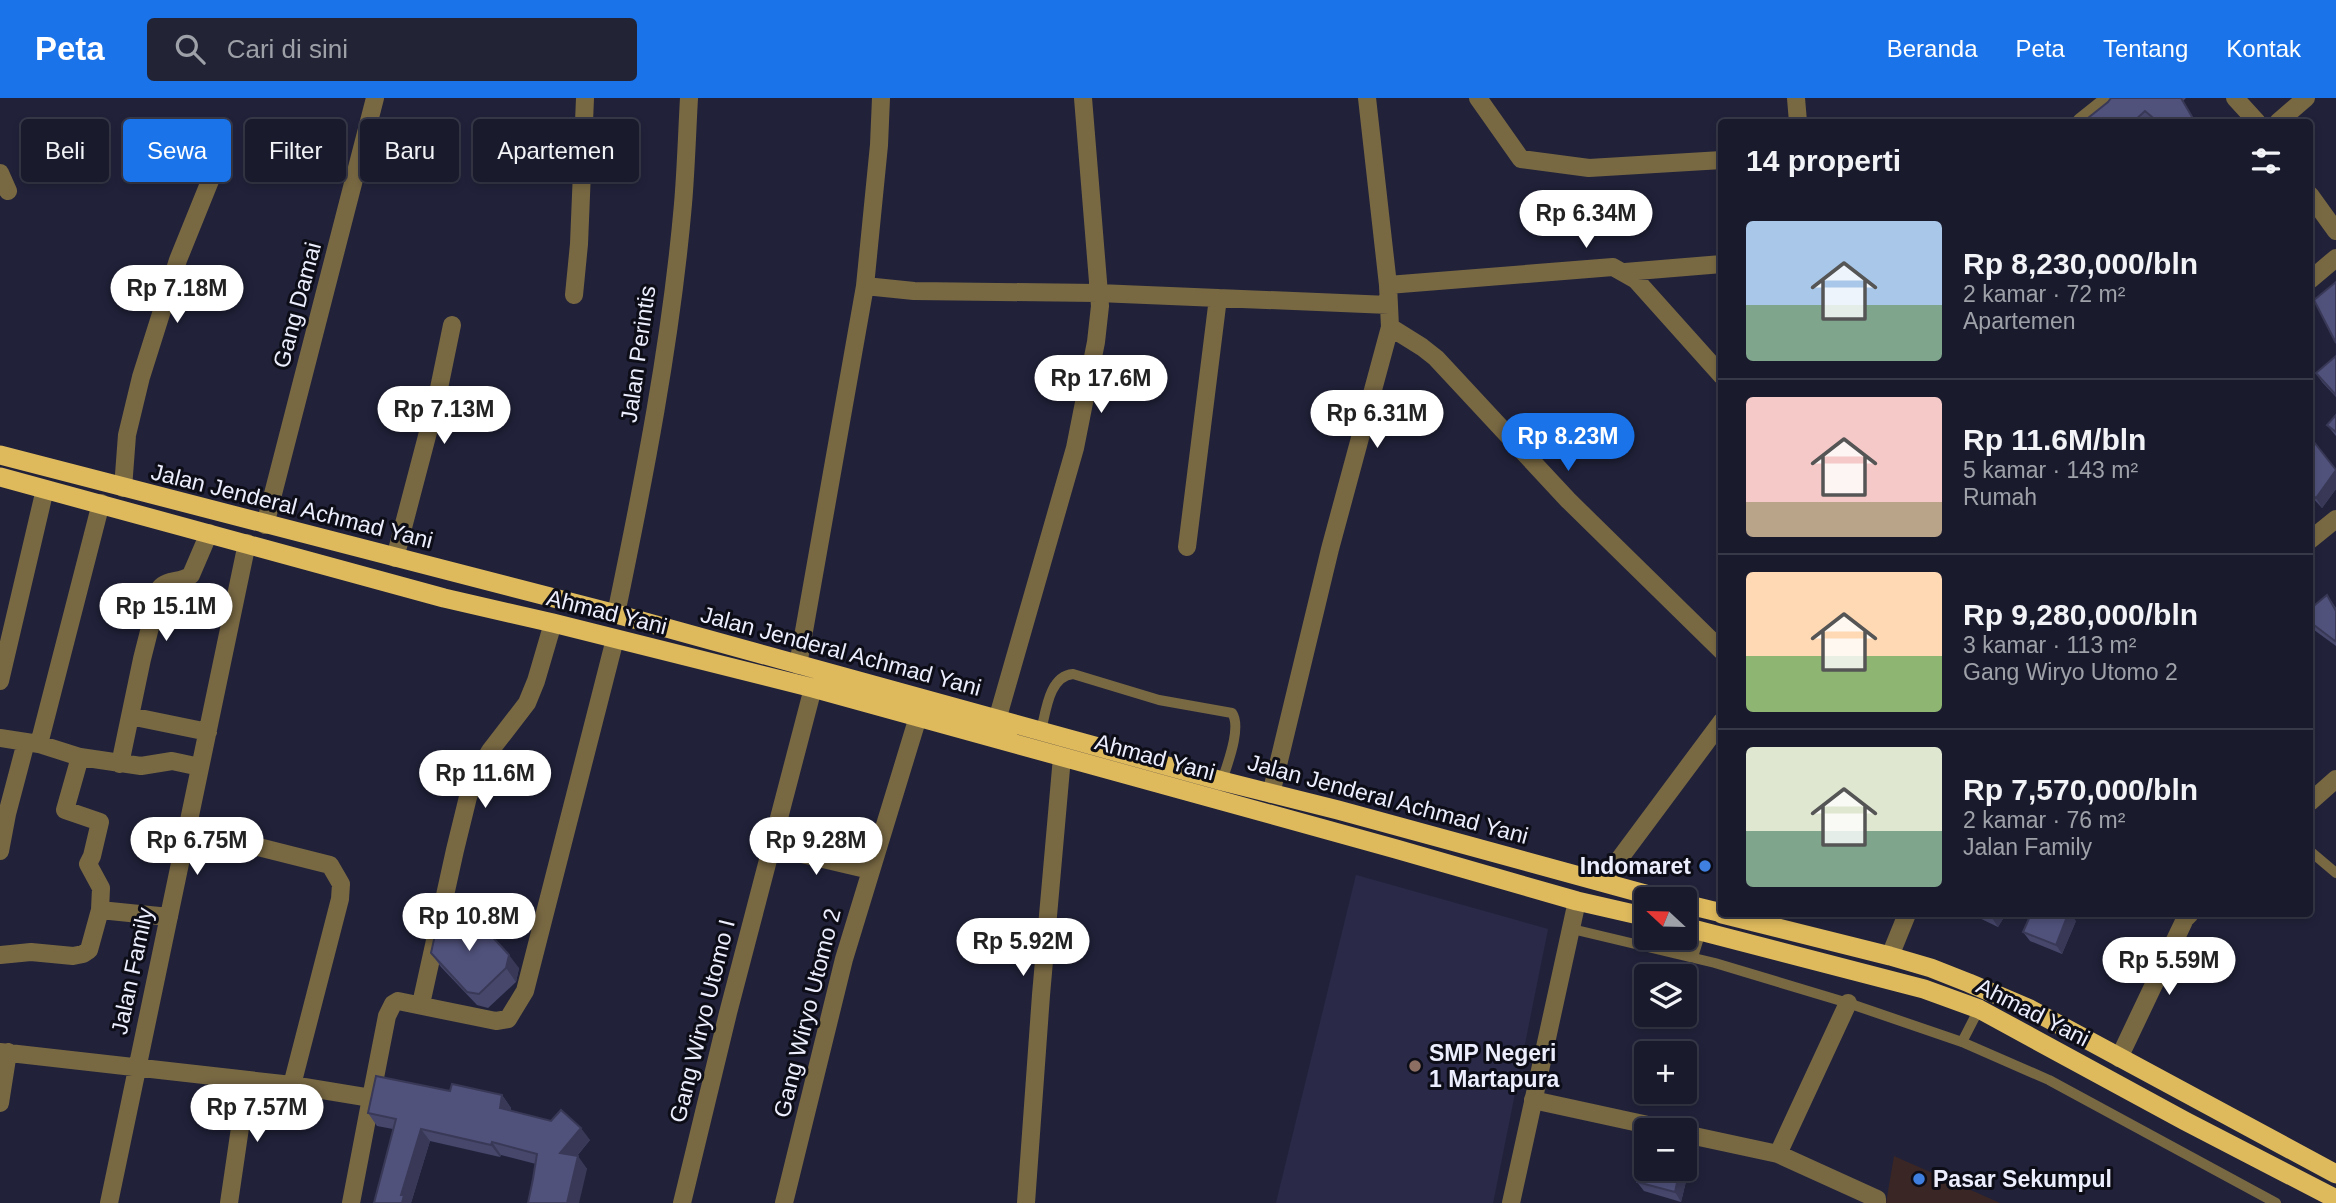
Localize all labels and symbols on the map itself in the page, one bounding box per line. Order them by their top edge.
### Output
pin: Rp 6.34M [1514,190,1658,250]
street label: Gang Damai [268,239,326,371]
pin: Rp 7.18M [105,266,249,325]
street label: Jalan Perintis [616,284,660,424]
pin: Rp 17.6M [1029,356,1173,415]
pin: Rp 7.13M [372,386,516,446]
pin: Rp 6.31M [1305,390,1449,450]
pin: Rp 8.23M [1496,414,1640,473]
street label: Jalan Jenderal Achmad Yani [148,458,436,554]
pin: Rp 15.1M [94,584,238,643]
street label: Ahmad Yani [544,584,670,640]
street label: Jalan Jenderal Achmad Yani [698,601,984,701]
street label: Ahmad Yani [1092,729,1218,785]
street label: Jalan Jenderal Achmad Yani [1245,749,1531,849]
pin: Rp 11.6M [413,750,557,810]
pin: Rp 6.75M [125,818,269,877]
pin: Rp 9.28M [744,818,888,877]
place label: Indomaret [1580,853,1691,879]
marker: Indomaret [1697,858,1713,874]
north arrow [1634,887,1698,950]
pin: Rp 10.8M [397,894,541,953]
street label: Jalan Family [106,905,158,1037]
street label: Gang Wiryo Utomo 2 [768,906,846,1120]
street label: Gang Wiryo Utomo I [664,917,740,1125]
pin: Rp 5.92M [951,918,1095,978]
pin: Rp 5.59M [2097,937,2241,997]
street label: Ahmad Yani [1972,972,2094,1052]
place label: SMP Negeri 1 Martapura [1429,1040,1560,1092]
marker: SMP Negeri 1 Martapura [1407,1058,1423,1074]
pin: Rp 7.57M [185,1084,329,1144]
place label: Pasar Sekumpul [1933,1166,2112,1192]
marker: Pasar Sekumpul [1911,1171,1927,1187]

